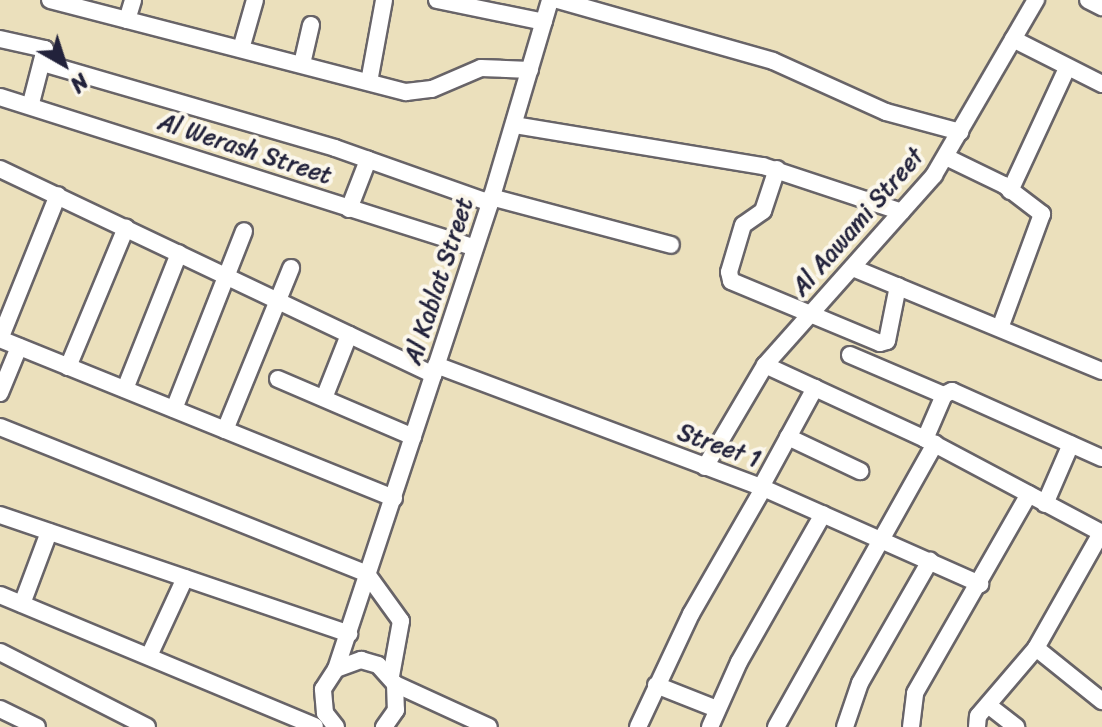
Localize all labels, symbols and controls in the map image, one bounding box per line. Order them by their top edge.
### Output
north arrow [24,24,104,104]
text: N [61,63,98,103]
street label: Al Werash Street [154,107,336,191]
street label: Al Aawami Street [786,142,930,302]
street label: Al Kablat Street [399,194,479,368]
street label: Street 1 [674,418,764,474]

